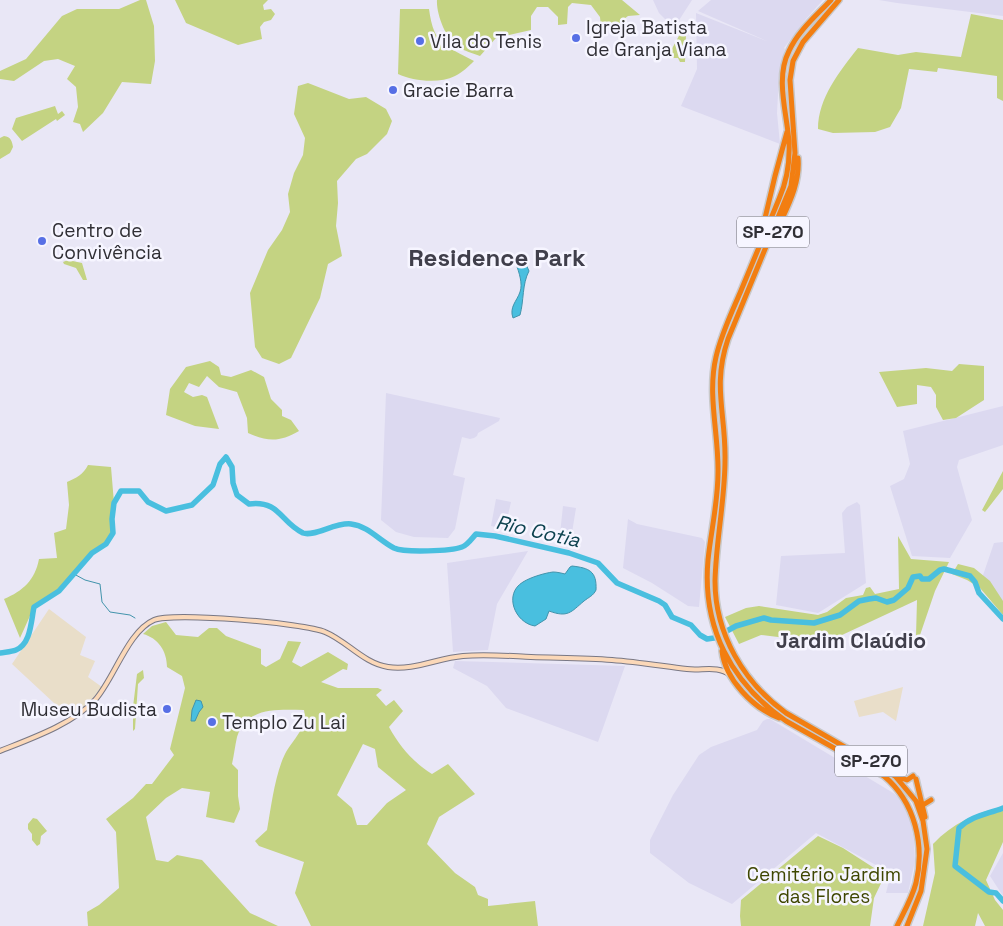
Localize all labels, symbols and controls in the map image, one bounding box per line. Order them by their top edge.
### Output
place label: Igreja Batista de Granja Viana [586,15,727,62]
place label: Vila do Tenis [430,29,542,54]
marker: Igreja Batista de Granja Viana [570,32,582,44]
marker: Vila do Tenis [414,35,426,47]
place label: Gracie Barra [403,78,514,103]
marker: Gracie Barra [387,84,399,96]
road number: SP-270 [737,216,809,248]
place label: Centro de Convivência [52,218,162,265]
marker: Centro de Convivência [36,235,48,247]
district label: Residence Park [408,242,586,273]
water label: Rio Cotia [493,509,583,553]
district label: Jardim Claúdio [776,627,926,654]
place label: Museu Budista [21,697,157,722]
marker: Museu Budista [161,703,173,715]
place label: Templo Zu Lai [222,710,346,735]
marker: Templo Zu Lai [206,716,218,728]
road number: SP-270 [835,746,907,776]
park label: Cemitério Jardim das Flores [747,862,901,909]

